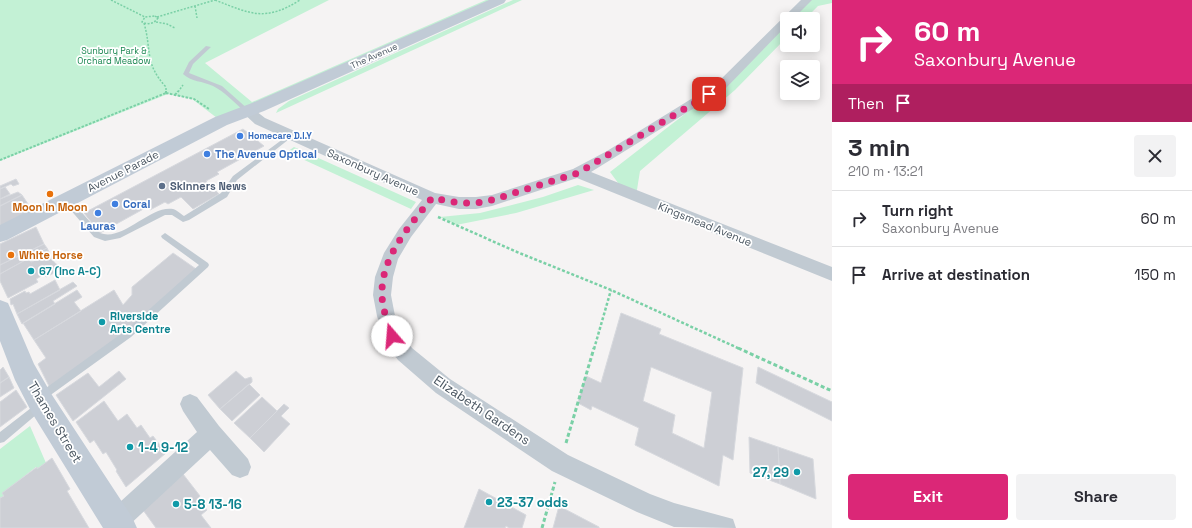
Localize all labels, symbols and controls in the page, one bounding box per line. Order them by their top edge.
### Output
map controls [780,12,820,100]
button: sound [780,12,820,52]
text: 60 m [914,13,980,49]
icon: right [848,16,900,68]
street label: The Avenue [349,40,399,72]
park label: Sunbury Park & Orchard Meadow [77,45,151,67]
text: Saxonbury Avenue [914,48,1076,71]
button: layers [780,60,820,100]
pin [692,77,726,111]
icon: arrive [698,83,720,105]
icon: arrive [892,92,914,114]
text: Then [848,94,884,113]
place label: Homecare D.I.Y [248,130,312,142]
marker: Homecare D.I.Y [235,131,245,141]
text: 3 min [848,132,910,163]
button: close [1134,135,1176,177]
street label: Saxonbury Avenue [325,145,421,199]
street label: Avenue Parade [85,147,161,195]
place label: The Avenue Optical [215,147,317,161]
marker: The Avenue Optical [202,149,212,159]
text: 210 m · 13:21 [848,163,923,180]
place label: Skinners News [170,179,247,193]
marker: Skinners News [157,181,167,191]
marker: Moon in Moon [45,189,55,199]
place label: Coral [123,197,150,211]
marker: Coral [110,199,120,209]
street label: Kingsmead Avenue [656,199,754,249]
place label: Moon in Moon [12,200,88,214]
text: Turn right [882,201,953,220]
marker: Lauras [93,208,103,218]
icon: right [848,208,870,230]
text: 60 m [1140,209,1176,228]
place label: Lauras [80,219,116,233]
text: Saxonbury Avenue [882,220,999,237]
place label: White Horse [19,248,83,262]
marker: White Horse [6,250,16,260]
place label: 67 (inc A-C) [39,264,101,279]
icon: arrive [848,264,870,286]
text: Arrive at destination [882,265,1030,284]
text: 150 m [1134,265,1176,284]
marker: 67 (inc A-C) [26,266,36,276]
place label: Riverside Arts Centre [110,309,170,336]
position arrow [371,315,413,357]
marker: Riverside Arts Centre [97,317,107,327]
street label: Elizabeth Gardens [431,371,534,449]
street label: Thames Street [24,378,86,466]
place label: 1-4 9-12 [138,439,189,456]
marker: 1-4 9-12 [125,442,135,452]
place label: 27, 29 [753,464,789,481]
marker: 27, 29 [792,467,802,477]
button: Exit [848,474,1008,520]
button: Share [1016,474,1176,520]
place label: 23-37 odds [497,494,568,511]
place label: 5-8 13-16 [184,496,242,513]
marker: 23-37 odds [484,497,494,507]
marker: 5-8 13-16 [171,499,181,509]

